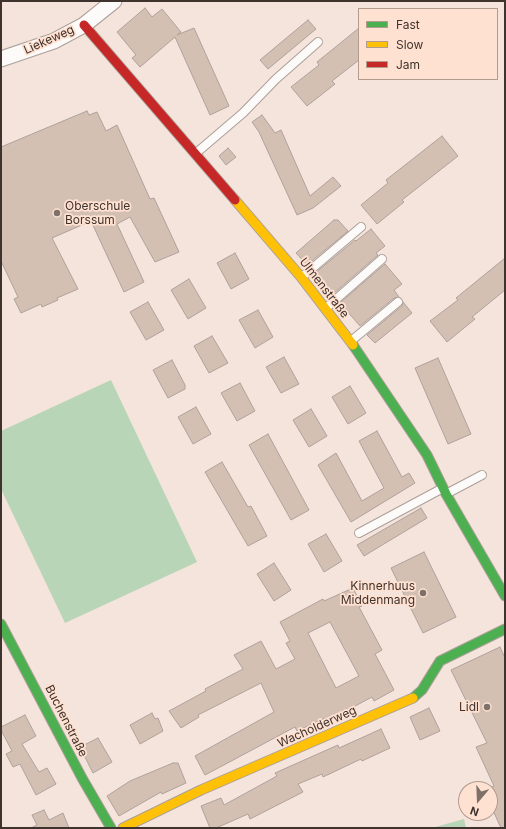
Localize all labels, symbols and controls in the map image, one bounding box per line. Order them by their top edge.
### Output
legend [358,8,498,80]
text: Fast [396,17,420,32]
street label: Liekeweg [22,22,76,58]
text: Slow [396,37,423,52]
text: Jam [396,57,420,72]
place label: Oberschule Borssum [65,199,130,227]
marker: Oberschule Borssum [52,208,62,218]
street label: Ulmenstraße [296,255,352,321]
place label: Kinnerhuus Middenmang [341,579,415,607]
marker: Kinnerhuus Middenmang [418,588,428,598]
street label: Buchenstraße [42,683,90,759]
place label: Lidl [459,700,479,714]
marker: Lidl [482,702,492,712]
street label: Wacholderweg [275,703,359,751]
north arrow [458,781,498,821]
text: N [468,803,481,819]

